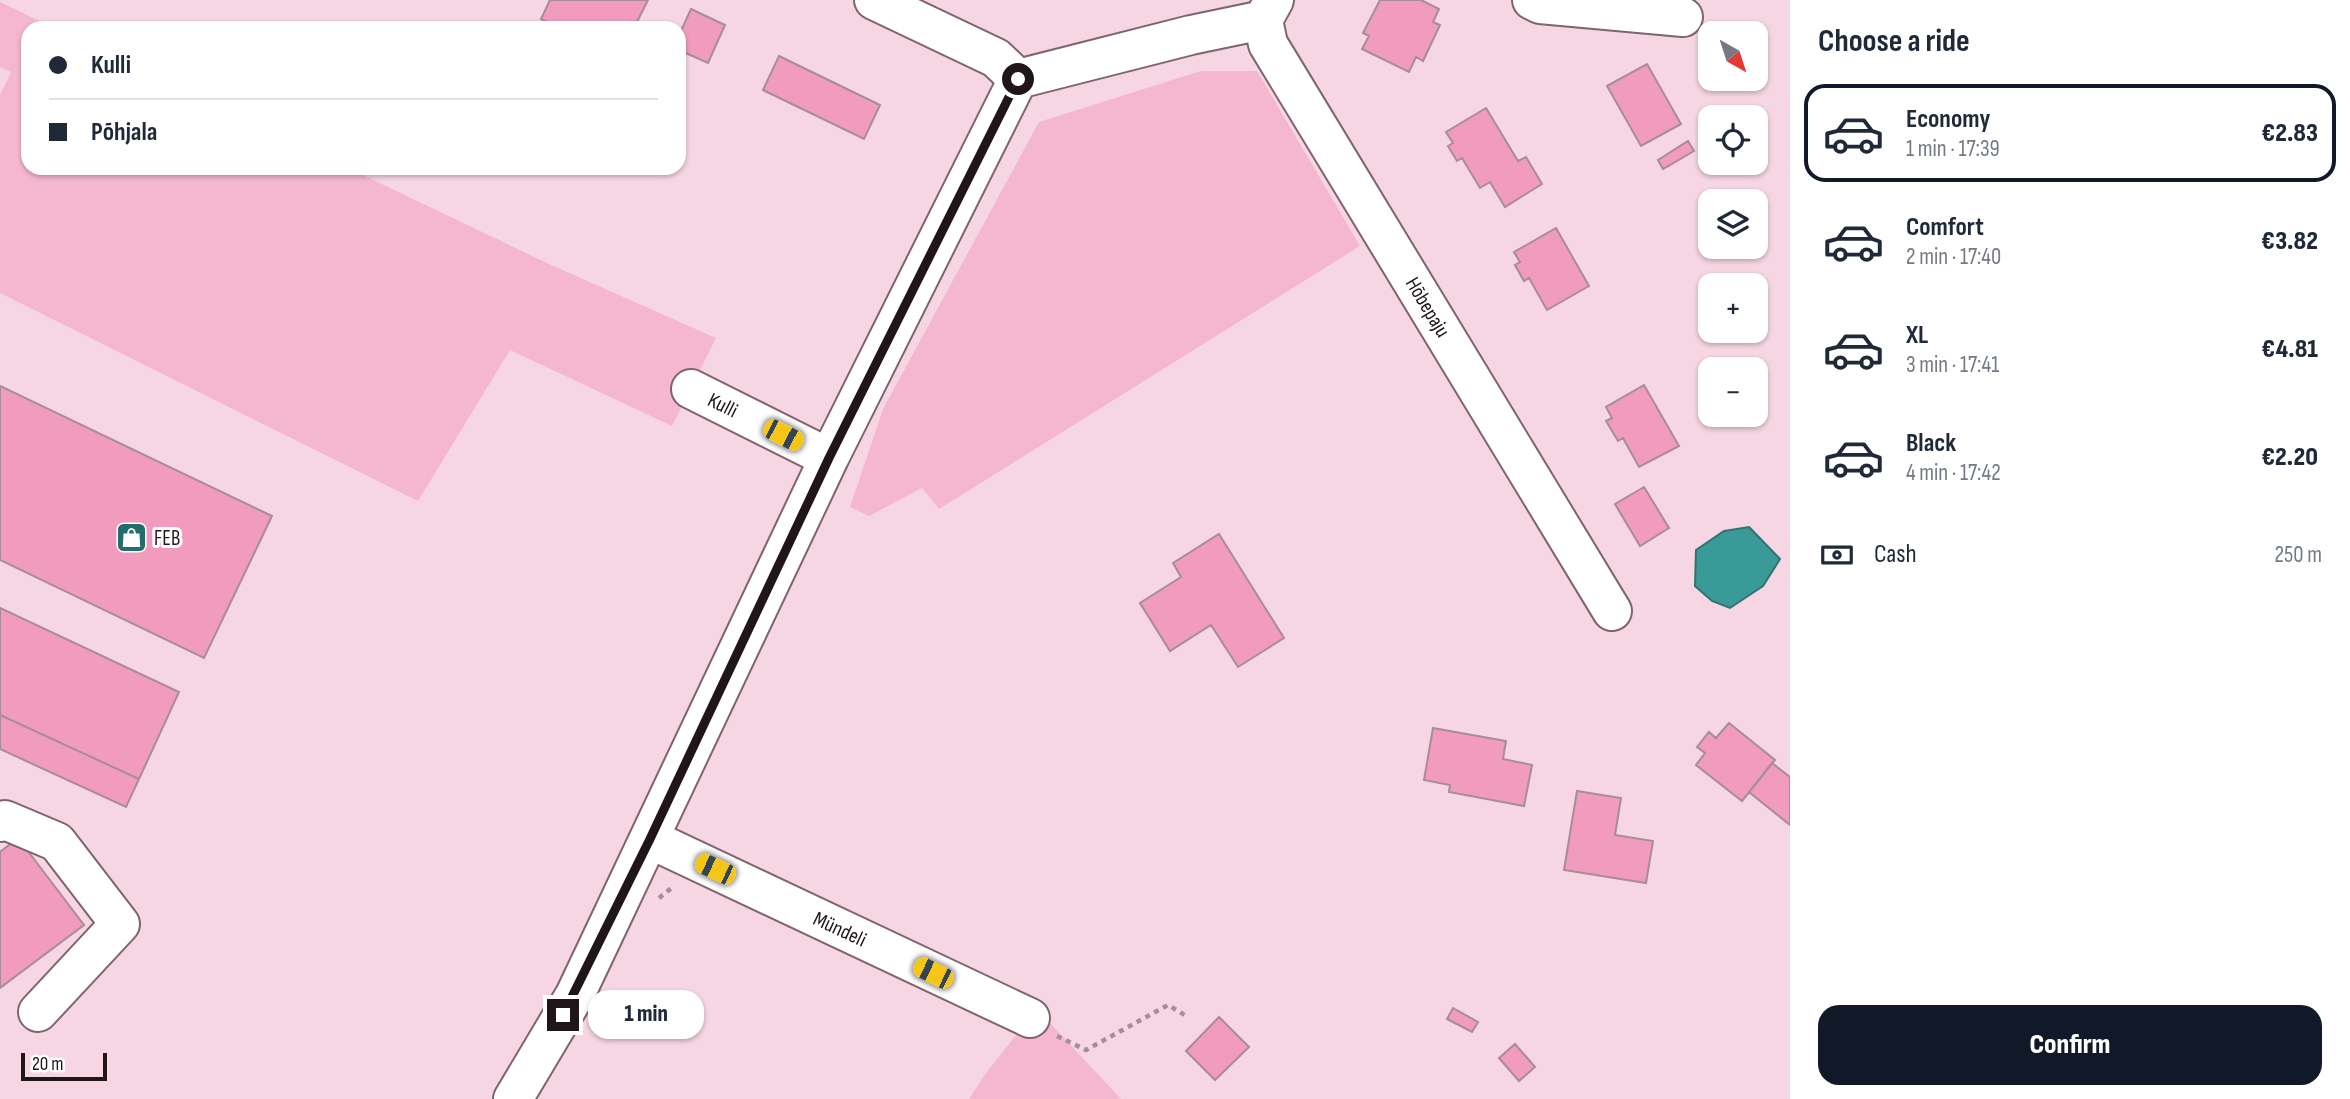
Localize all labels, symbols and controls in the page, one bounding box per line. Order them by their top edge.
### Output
north arrow [1698,21,1768,91]
map controls [1698,21,1768,427]
text: Choose a ride [1818,22,1970,61]
text: Kulli [91,50,131,81]
route start [1002,63,1034,95]
icon: car [1822,102,1885,165]
text: Economy [1906,104,1990,135]
button: locate [1698,105,1768,175]
text: Põhjala [91,117,157,148]
text: €2.83 [2262,118,2318,149]
text: 1 min · 17:39 [1906,135,2000,163]
button: layers [1698,189,1768,259]
icon: car [1822,210,1885,273]
text: Comfort [1906,212,1984,243]
text: €3.82 [2261,226,2318,257]
text: 2 min · 17:40 [1906,243,2001,271]
street label: Hõbepaju [1400,273,1455,342]
button: + [1698,273,1768,343]
icon: car [1822,318,1885,381]
text: XL [1906,320,1928,351]
text: €4.81 [2262,334,2318,365]
text: 3 min · 17:41 [1906,351,1999,379]
button: − [1698,357,1768,427]
street label: Kulli [704,387,742,423]
car [760,416,807,454]
icon: car [1822,426,1885,489]
text: Black [1906,428,1956,459]
text: €2.20 [2261,442,2318,473]
text: 4 min · 17:42 [1906,459,2001,487]
shop icon: FEB [114,521,148,555]
place label: FEB [154,526,180,551]
icon: cash [1818,536,1856,574]
text: Cash [1874,539,1917,570]
text: 250 m [2275,541,2322,569]
car [692,851,739,887]
street label: Mündeli [809,906,870,953]
car [910,954,957,992]
callout: 1 min [588,990,703,1040]
route end [547,999,579,1031]
text: 1 min [624,1000,668,1028]
button: Confirm [1818,1005,2322,1085]
scale bar [21,1050,107,1082]
text: 20 m [32,1053,64,1076]

